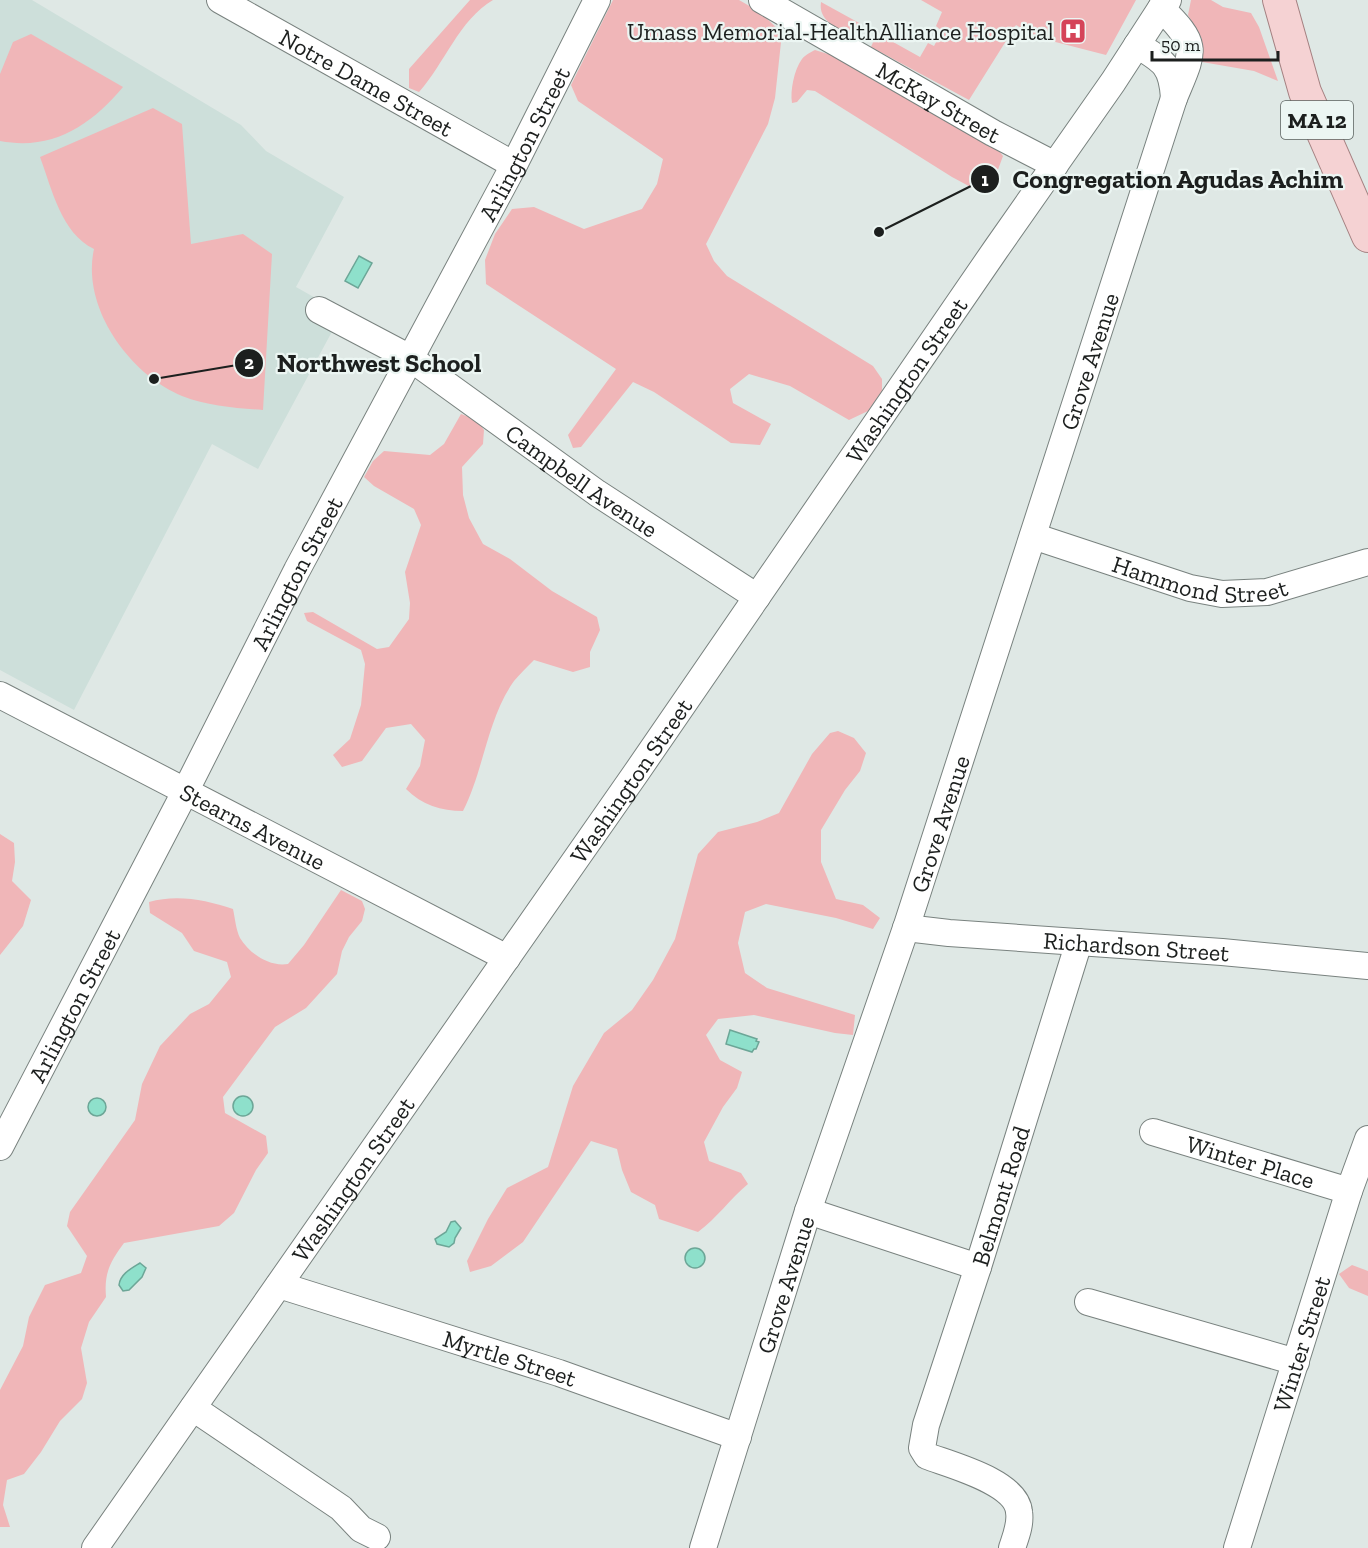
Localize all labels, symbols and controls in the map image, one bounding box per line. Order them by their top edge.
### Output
hospital icon: Umass Memorial-HealthAlliance Hospital [1058,16,1088,46]
place label: Umass Memorial-HealthAlliance Hospital [627,17,1054,46]
street label: Notre Dame Street [275,22,458,142]
scale bar [1152,24,1278,62]
text: 50 m [1161,34,1201,56]
street label: McKay Street [872,55,1006,149]
street label: Arlington Street [472,62,576,226]
road number: MA 12 [1281,101,1353,139]
callout: Congregation Agudas Achim [970,157,1356,201]
text: Congregation Agudas Achim [1013,163,1344,195]
text: 1 [981,169,989,191]
street label: Grove Avenue [1053,289,1125,434]
street label: Washington Street [839,292,973,468]
callout: Northwest School [234,341,493,385]
text: Northwest School [277,347,481,379]
text: 2 [244,352,254,374]
street label: Campbell Avenue [500,418,663,543]
street label: Arlington Street [245,491,348,655]
street label: Hammond Street [1109,549,1291,609]
street label: Washington Street [563,692,698,868]
street label: Grove Avenue [904,752,975,896]
street label: Stearns Avenue [175,777,331,876]
street label: Arlington Street [22,923,126,1087]
street label: Richardson Street [1042,925,1231,967]
street label: Washington Street [285,1091,420,1267]
street label: Belmont Road [965,1122,1035,1269]
street label: Winter Place [1183,1128,1318,1194]
street label: Grove Avenue [750,1212,820,1357]
street label: Winter Street [1266,1272,1336,1415]
street label: Myrtle Street [440,1323,580,1393]

